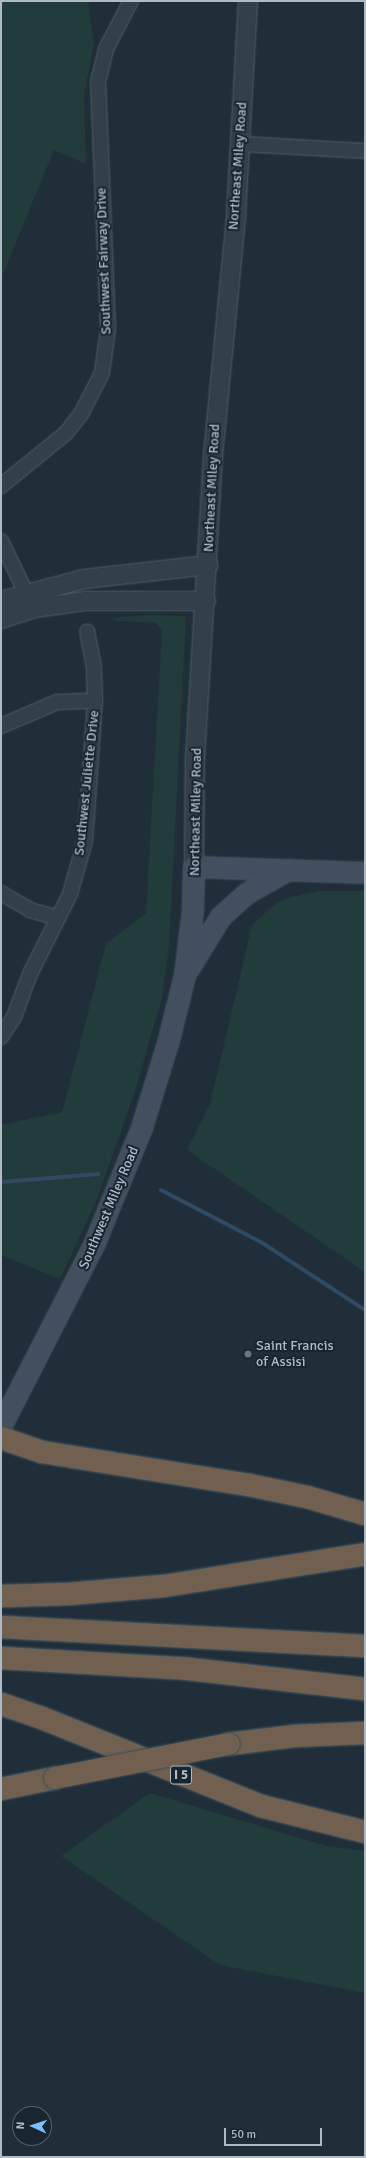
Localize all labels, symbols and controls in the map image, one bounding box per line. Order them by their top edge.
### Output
street label: Northeast Miley Road [225,101,251,231]
street label: Southwest Fairway Drive [93,187,115,335]
street label: Northeast Miley Road [200,423,224,553]
street label: Southwest Juliette Drive [71,710,103,856]
street label: Northeast Miley Road [186,748,206,876]
street label: Southwest Miley Road [76,1144,142,1272]
place label: Saint Francis of Assisi [256,1338,334,1370]
marker: Saint Francis of Assisi [243,1349,253,1359]
road number: I 5 [170,1764,192,1786]
north arrow [12,2106,52,2146]
scale bar [226,2120,324,2146]
text: N [14,2121,27,2130]
text: 50 m [231,2127,256,2142]

